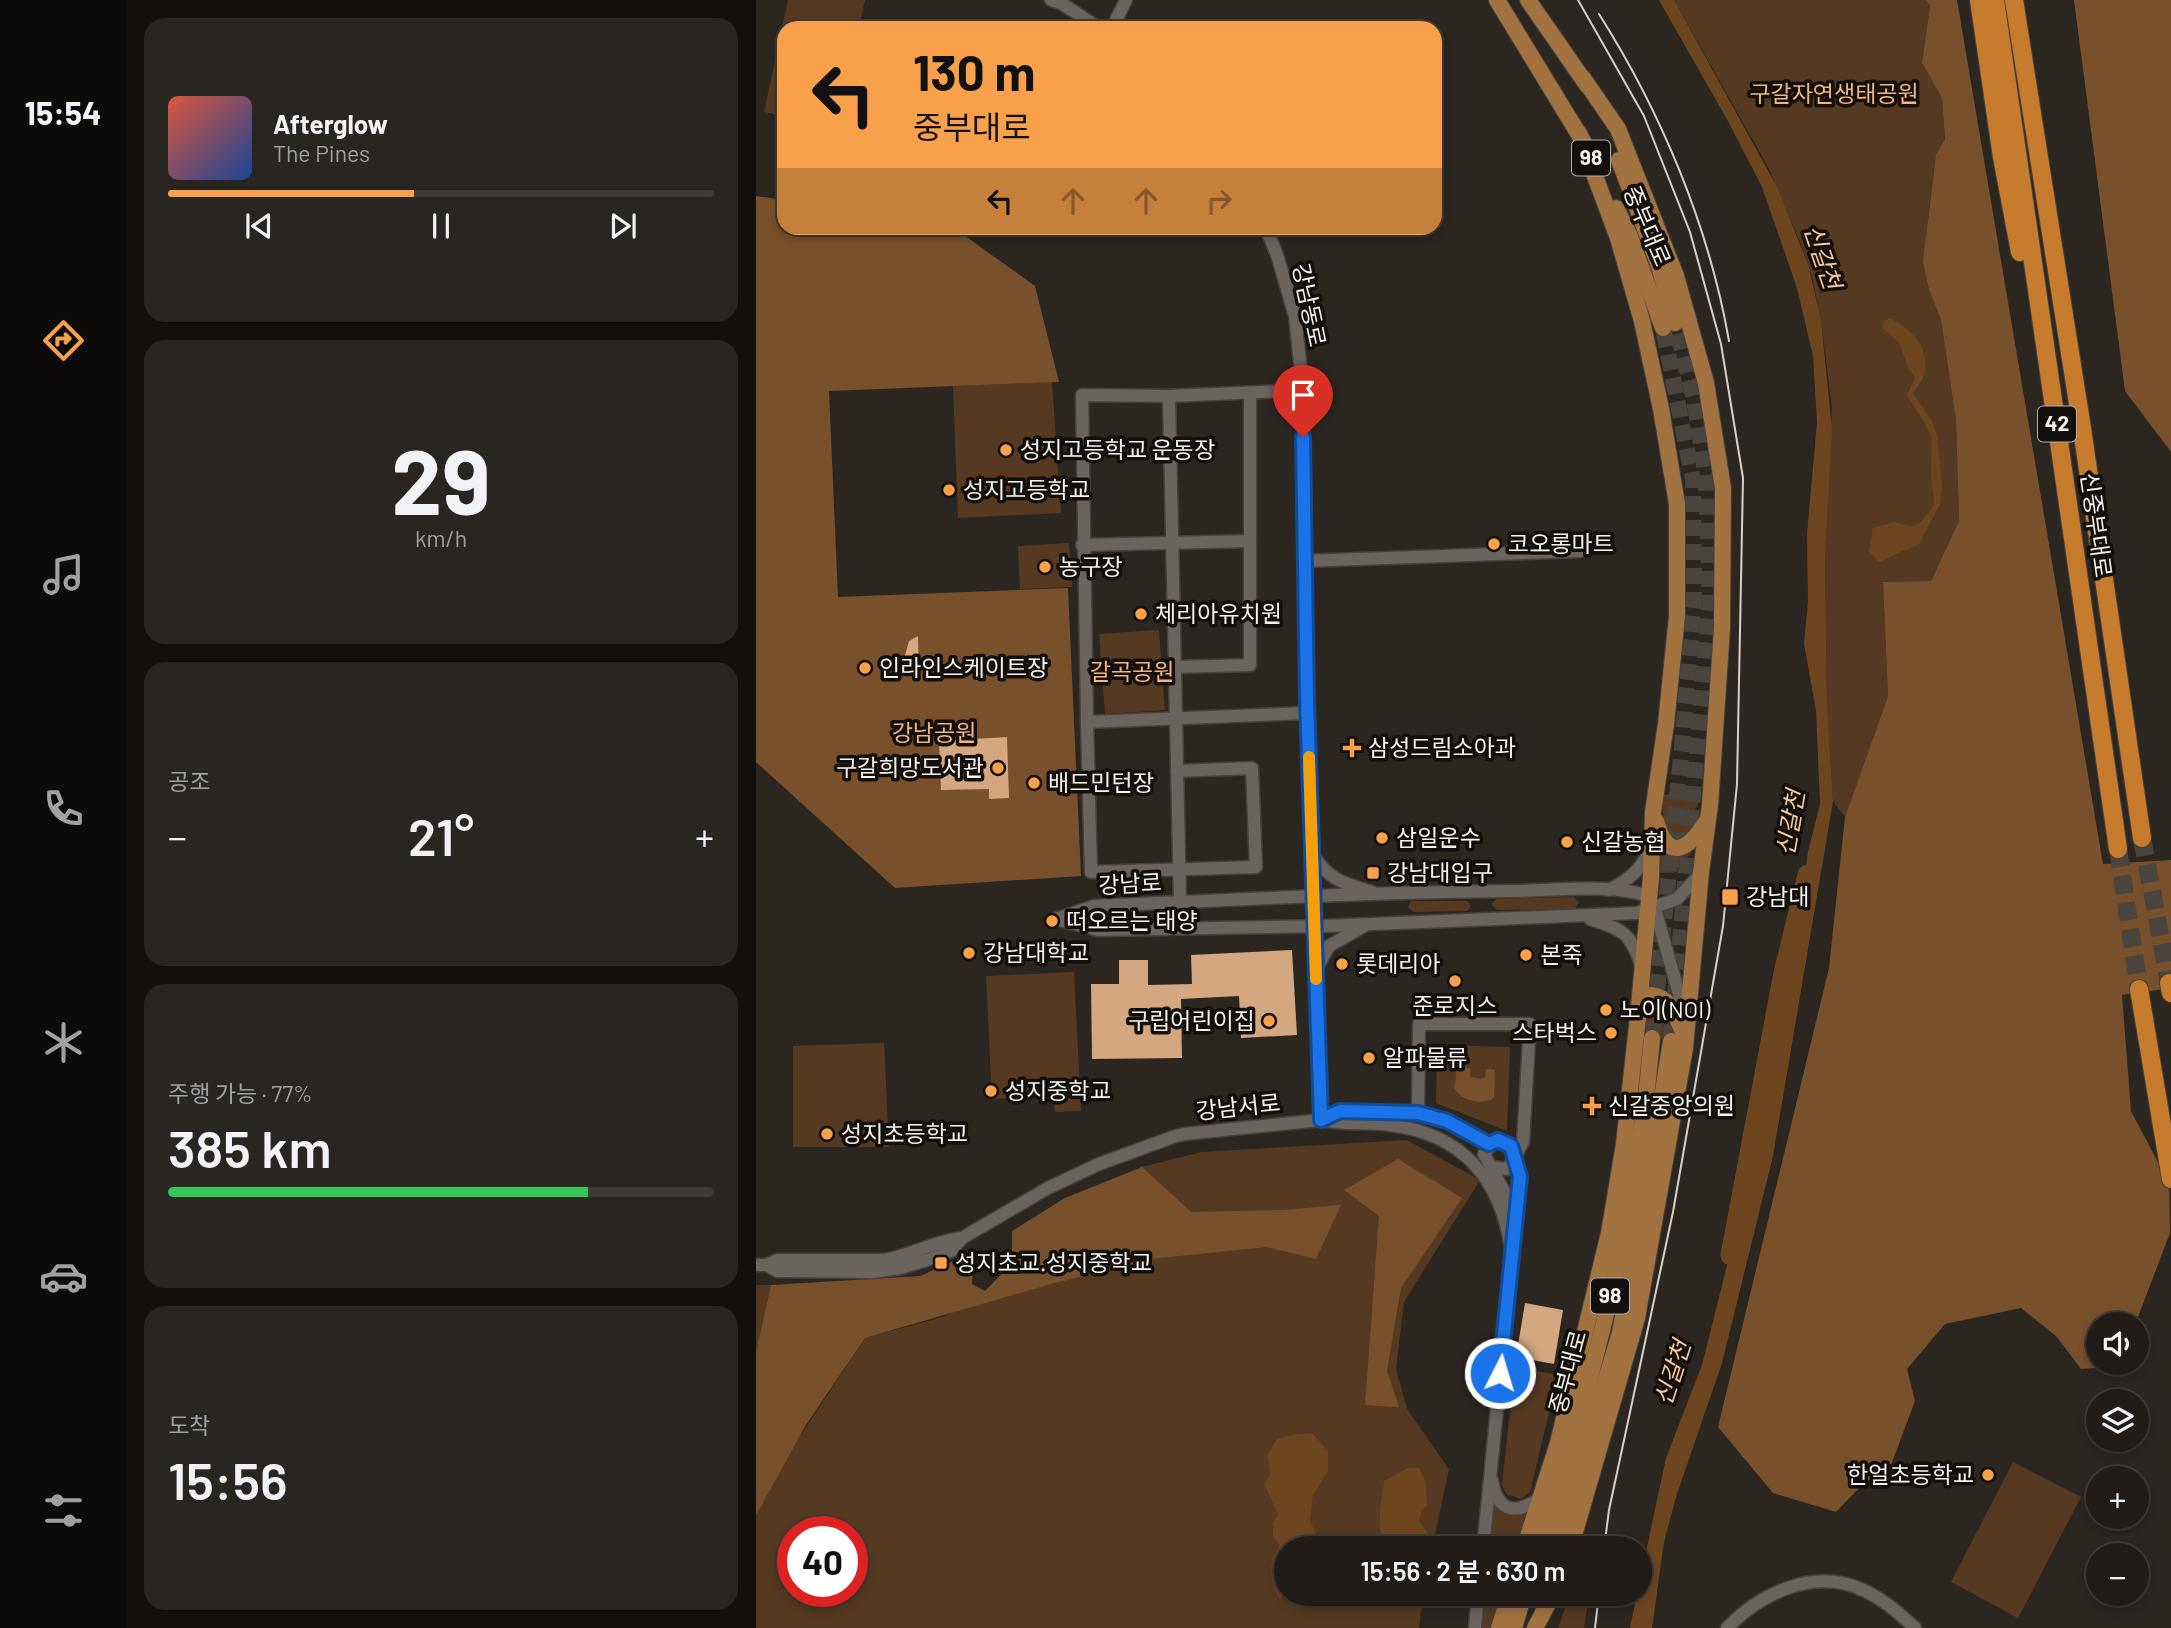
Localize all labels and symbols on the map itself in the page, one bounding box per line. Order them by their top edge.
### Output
park label: 구갈자연생태공원 [1749,79,1919,107]
road number: 98 [1572,140,1610,176]
street label: 중부대로 [1618,181,1677,270]
water label: 신갈천 [1799,220,1849,295]
street label: 강남동로 [1287,260,1332,349]
pin [1273,365,1333,437]
road number: 42 [2038,406,2076,442]
place label: 성지고등학교 운동장 [1020,435,1215,463]
marker: 성지고등학교 운동장 [998,442,1014,458]
street label: 신중부대로 [2076,471,2118,579]
place label: 성지고등학교 [963,475,1090,503]
marker: 성지고등학교 [941,482,957,498]
place label: 코오롱마트 [1508,529,1614,557]
marker: 코오롱마트 [1486,536,1502,552]
place label: 농구장 [1059,552,1122,580]
marker: 농구장 [1037,559,1053,575]
place label: 체리아유치원 [1155,599,1282,627]
marker: 체리아유치원 [1133,606,1149,622]
place label: 인라인스케이트장 [879,653,1048,681]
park label: 갈곡공원 [1090,657,1174,685]
marker: 인라인스케이트장 [857,660,873,676]
park label: 강남공원 [892,718,976,746]
place label: 삼성드림소아과 [1368,733,1516,761]
marker: 삼성드림소아과 [1342,738,1362,758]
place label: 구갈희망도서관 [836,753,984,781]
marker: 구갈희망도서관 [990,760,1006,776]
place label: 배드민턴장 [1048,768,1154,796]
marker: 배드민턴장 [1026,775,1042,791]
water label: 신갈천 [1769,785,1810,858]
place label: 삼일운수 [1396,823,1481,851]
place label: 신갈농협 [1581,827,1666,855]
marker: 삼일운수 [1374,830,1390,846]
marker: 신갈농협 [1559,834,1575,850]
place label: 강남대입구 [1387,858,1493,886]
marker: 강남대입구 [1365,865,1381,881]
street label: 강남로 [1098,867,1162,899]
place label: 강남대 [1746,882,1809,910]
marker: 강남대 [1720,887,1740,907]
place label: 떠오르는 태양 [1066,906,1198,934]
marker: 떠오르는 태양 [1044,913,1060,929]
place label: 강남대학교 [983,938,1089,966]
place label: 본죽 [1540,940,1582,968]
marker: 강남대학교 [961,945,977,961]
marker: 본죽 [1518,947,1534,963]
place label: 롯데리아 [1356,949,1441,977]
marker: 롯데리아 [1334,956,1350,972]
marker: 준로지스 [1447,973,1463,989]
place label: 준로지스 [1413,991,1497,1019]
place label: 노이(NOI) [1620,995,1711,1023]
marker: 노이(NOI) [1598,1002,1614,1018]
place label: 구립어린이집 [1128,1006,1255,1034]
marker: 구립어린이집 [1261,1013,1277,1029]
place label: 스타벅스 [1512,1018,1597,1046]
marker: 스타벅스 [1603,1025,1619,1041]
place label: 알파물류 [1383,1043,1468,1071]
marker: 알파물류 [1361,1050,1377,1066]
place label: 성지중학교 [1005,1076,1111,1104]
marker: 성지중학교 [983,1083,999,1099]
street label: 강남서로 [1194,1088,1281,1124]
place label: 신갈중앙의원 [1608,1091,1735,1119]
marker: 신갈중앙의원 [1582,1096,1602,1116]
place label: 성지초등학교 [841,1119,968,1147]
marker: 성지초등학교 [819,1126,835,1142]
place label: 성지초교.성지중학교 [955,1248,1152,1276]
marker: 성지초교.성지중학교 [933,1255,949,1271]
road number: 98 [1591,1278,1629,1314]
street label: 중부대로 [1543,1327,1592,1416]
water label: 신갈천 [1648,1334,1696,1409]
position arrow [1463,1336,1537,1410]
place label: 한얼초등학교 [1847,1460,1974,1488]
marker: 한얼초등학교 [1980,1467,1996,1483]
speed limit sign: 40 [777,1516,868,1607]

